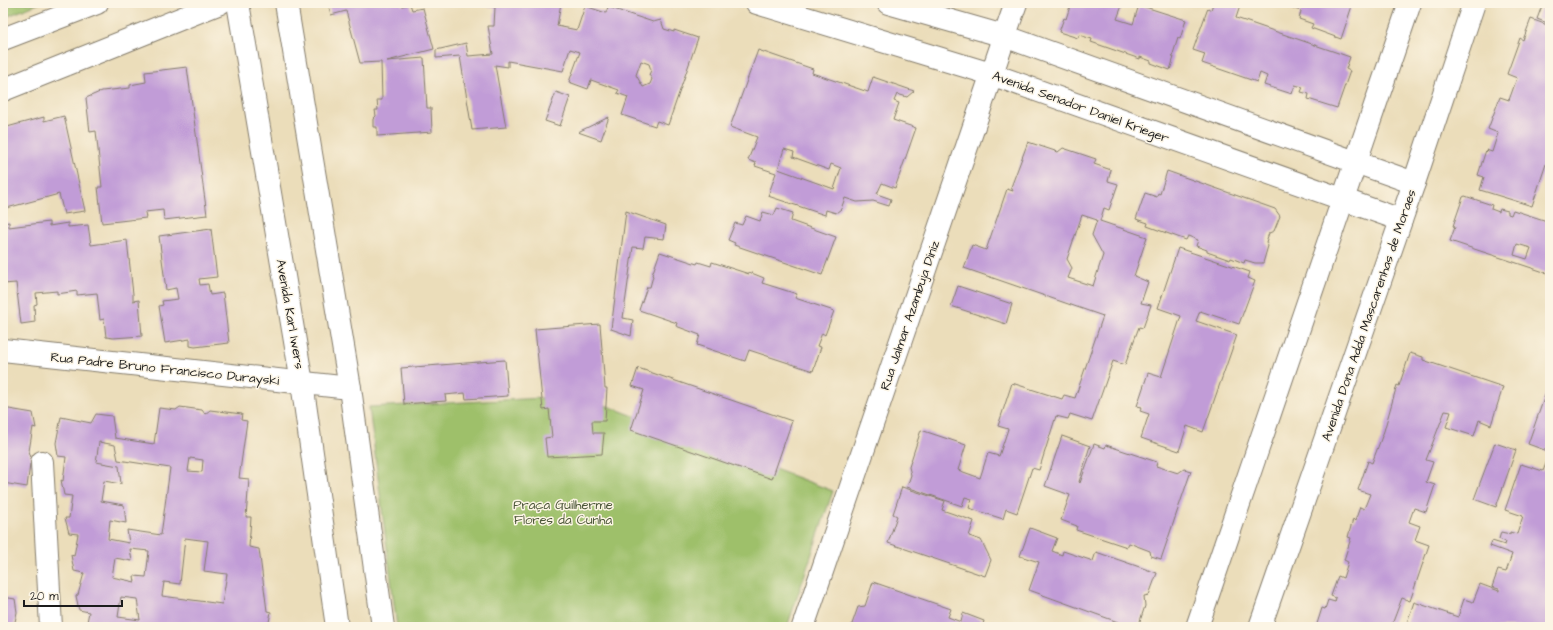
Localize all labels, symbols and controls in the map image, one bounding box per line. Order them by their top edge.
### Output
street label: Avenida Senador Daniel Krieger [990,67,1171,148]
street label: Avenida Dona Adda Mascarenhas de Moraes [1317,187,1421,444]
street label: Rua Jalmar Azambuja Diniz [876,238,944,393]
street label: Avenida Karl Iwers [271,258,309,371]
street label: Rua Padre Bruno Francisco Durayski [50,348,280,391]
park label: Praça Guilherme Flores da Cunha [513,496,613,529]
scale bar [24,582,122,608]
text: 20 m [30,588,59,605]

